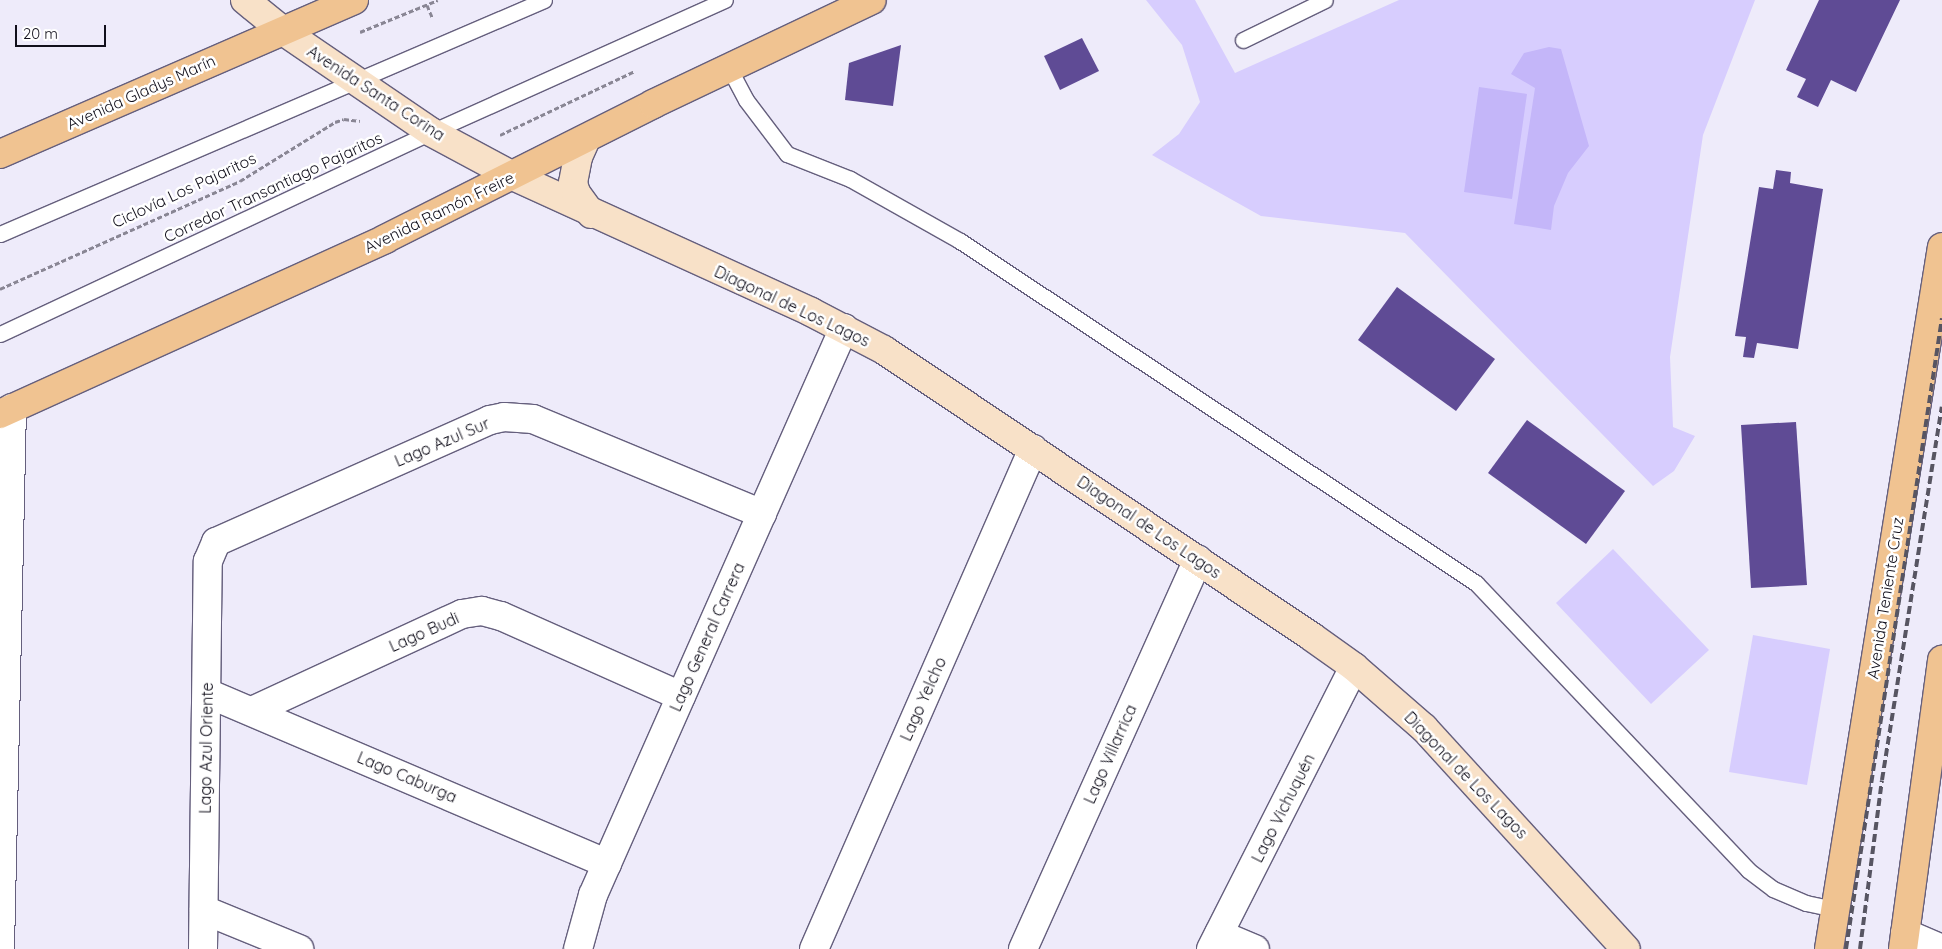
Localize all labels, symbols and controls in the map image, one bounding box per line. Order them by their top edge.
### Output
scale bar [18,15,109,47]
text: 20 m [23,24,58,43]
street label: Avenida Santa Corina [304,41,448,145]
street label: Avenida Gladys Marín [64,51,218,133]
street label: Corredor Transantiago Pajaritos [161,128,385,246]
street label: Ciclovía Los Pajaritos [109,148,259,232]
street label: Avenida Ramón Freire [361,167,517,257]
street label: Diagonal de Los Lagos [711,262,873,350]
street label: Lago Azul Sur [392,413,492,471]
street label: Diagonal de Los Lagos [1074,472,1224,582]
street label: Avenida Teniente Cruz [1863,516,1907,680]
street label: Lago General Carrera [666,560,748,714]
street label: Lago Budi [386,608,462,656]
street label: Lago Yelcho [896,654,950,744]
street label: Lago Azul Oriente [195,682,217,814]
street label: Lago Villarrica [1080,701,1140,807]
street label: Diagonal de Los Lagos [1400,707,1532,843]
street label: Lago Caburga [354,747,460,807]
street label: Lago Vichuquén [1247,750,1319,866]

